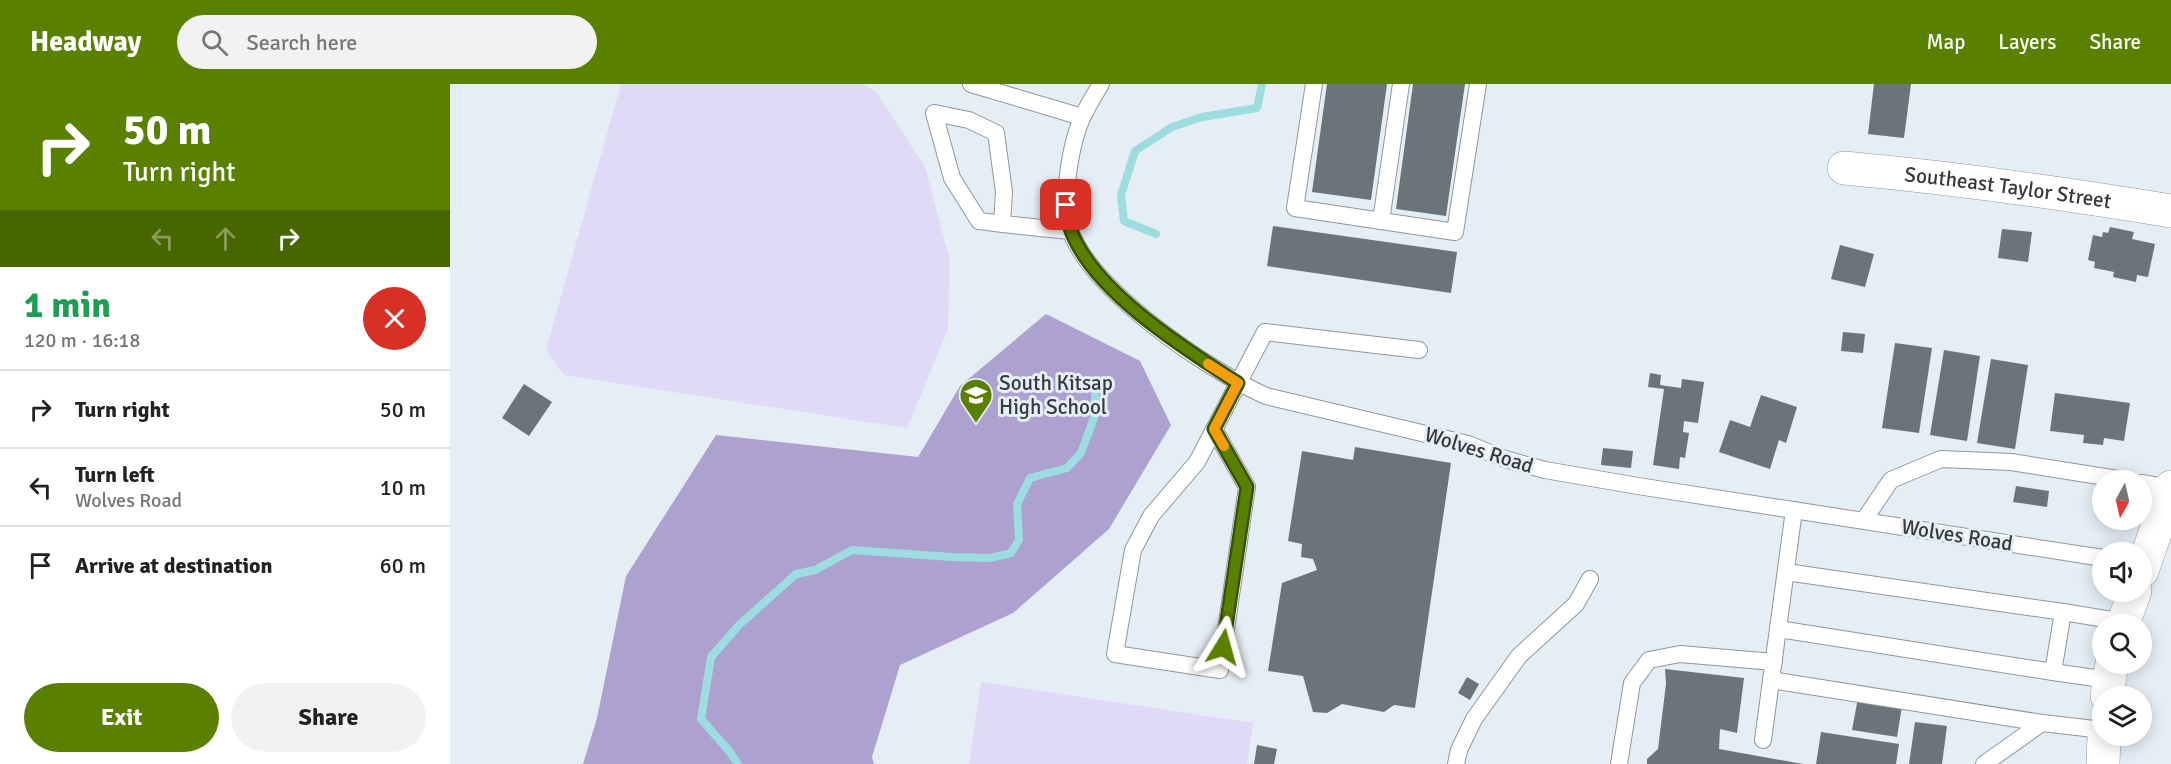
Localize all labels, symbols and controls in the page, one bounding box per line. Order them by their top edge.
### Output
search box [177,15,597,69]
text: Headway [30,25,141,59]
icon: search [198,26,231,59]
text: Search here [246,29,357,56]
text: Map [1927,29,1965,55]
text: Layers [1998,29,2056,55]
text: Share [2089,29,2141,55]
text: 50 m [123,105,212,156]
icon: right [24,108,102,186]
text: Turn right [123,156,236,189]
street label: Southeast Taylor Street [1903,161,2113,214]
pin [1040,179,1091,230]
icon: arrive [1049,188,1082,221]
icon: left [146,222,179,255]
icon: ahead [209,222,242,255]
icon: right [272,222,305,255]
text: 1 min [24,283,111,328]
button: close [363,287,426,350]
text: 120 m · 16:18 [24,328,140,353]
place label: South Kitsap High School [999,370,1113,420]
school or university icon: South Kitsap High School [958,377,994,424]
icon: right [24,393,57,426]
text: Turn right [75,396,170,423]
text: 50 m [380,396,426,423]
street label: Wolves Road [1421,421,1537,479]
text: Turn left [75,461,155,488]
north arrow [2092,470,2152,530]
map controls [2092,470,2152,746]
icon: left [24,471,57,504]
text: 10 m [380,474,426,501]
text: Wolves Road [75,488,182,513]
street label: Wolves Road [1899,513,2015,557]
button: sound [2092,542,2152,602]
icon: arrive [24,549,57,582]
text: Arrive at destination [75,552,272,579]
text: 60 m [380,552,426,579]
button: search [2092,614,2152,674]
position arrow [1191,615,1255,679]
button: Exit [24,683,219,752]
button: Share [231,683,426,752]
button: layers [2092,686,2152,746]

